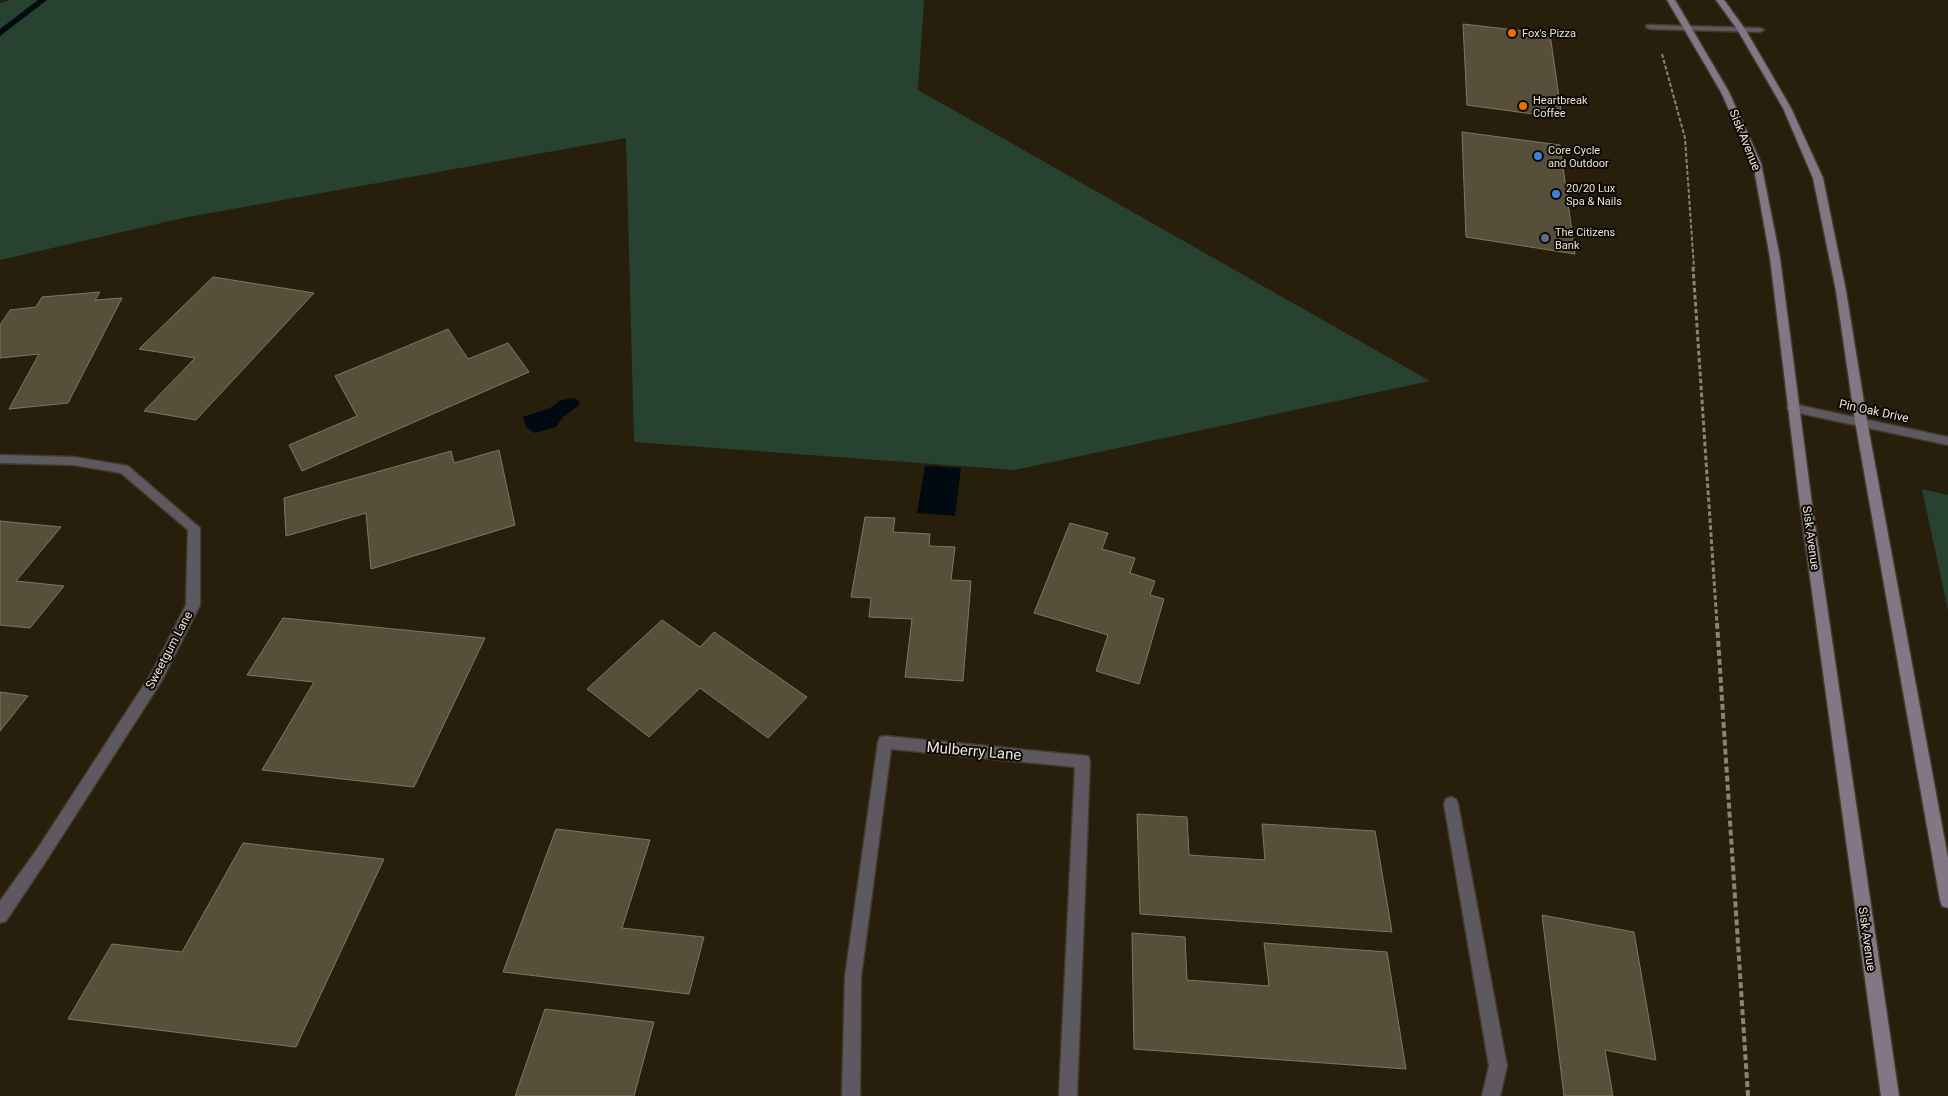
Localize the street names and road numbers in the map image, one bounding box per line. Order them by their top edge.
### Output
street label: Sisk Avenue [1726,107,1764,173]
street label: Pin Oak Drive [1838,397,1910,425]
street label: Sisk Avenue [1800,505,1822,571]
street label: Sweetgum Lane [143,609,195,691]
street label: Mulberry Lane [926,738,1022,764]
street label: Sisk Avenue [1856,906,1878,972]

